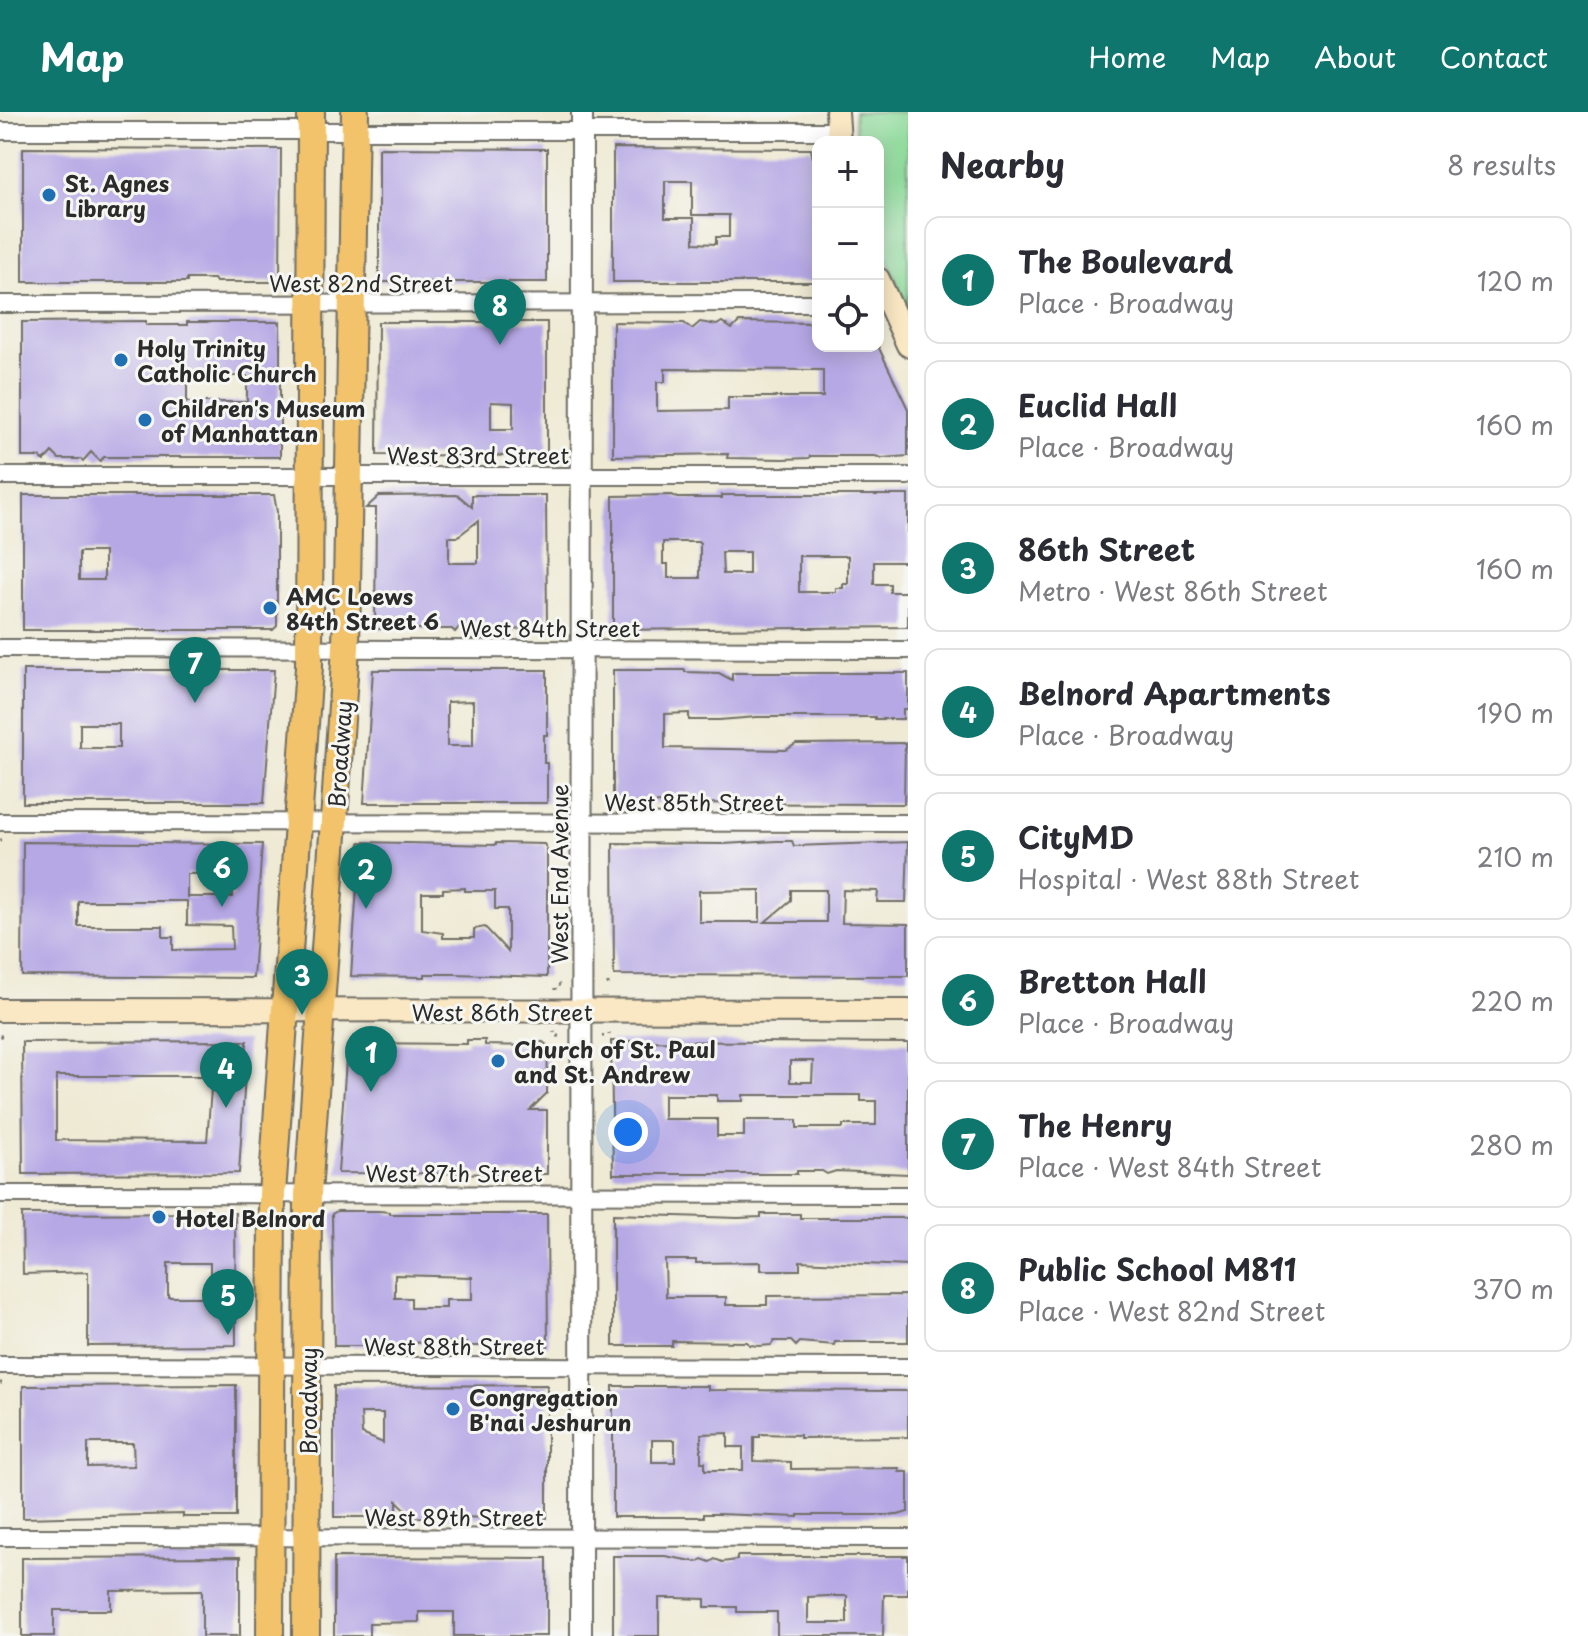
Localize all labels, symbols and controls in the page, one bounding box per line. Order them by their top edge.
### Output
text: Map [40,28,124,85]
text: Home [1088,35,1166,78]
text: Map [1210,35,1270,78]
text: About [1314,35,1396,78]
text: Contact [1440,35,1548,78]
map controls [812,136,884,352]
button: + [812,136,884,208]
text: Nearby [940,138,1065,190]
text: 8 results [1447,145,1556,184]
place label: St. Agnes Library [65,166,169,224]
marker: St. Agnes Library [40,186,58,204]
button: − [812,208,884,280]
text: The Boulevard [1018,238,1233,283]
text: 1 [962,261,974,300]
text: 120 m [1477,261,1554,300]
street label: West 82nd Street [269,266,453,299]
pin: 8 [474,279,526,345]
button: locate [812,280,884,352]
text: Place · Broadway [1018,283,1234,322]
place label: Holy Trinity Catholic Church [137,331,317,389]
marker: Holy Trinity Catholic Church [112,351,130,369]
text: Euclid Hall [1018,382,1177,427]
place label: Children's Museum of Manhattan [161,391,366,449]
text: 2 [959,405,977,444]
text: 160 m [1476,405,1554,444]
marker: Children's Museum of Manhattan [136,411,154,429]
text: Place · Broadway [1018,427,1234,466]
street label: West 83rd Street [387,438,569,471]
text: 86th Street [1018,526,1195,571]
text: 3 [959,549,977,588]
text: 160 m [1476,549,1554,588]
text: Metro · West 86th Street [1018,571,1328,610]
place label: AMC Loews 84th Street 6 [286,579,439,637]
marker: AMC Loews 84th Street 6 [261,599,279,617]
street label: West 84th Street [460,611,640,644]
pin: 7 [169,637,221,703]
text: Belnord Apartments [1018,670,1331,715]
text: 4 [959,693,977,732]
text: 190 m [1477,693,1554,732]
street label: Broadway [319,699,359,809]
text: Place · Broadway [1018,715,1234,754]
street label: West End Avenue [542,784,575,964]
street label: West 85th Street [604,785,784,818]
text: CityMD [1018,814,1134,859]
text: 5 [960,837,976,876]
text: 210 m [1477,837,1554,876]
pin: 6 [196,841,248,907]
pin: 2 [340,843,392,909]
text: Hospital · West 88th Street [1018,859,1359,898]
pin: 3 [276,949,328,1015]
text: Bretton Hall [1018,958,1206,1003]
text: 6 [959,981,977,1020]
text: 220 m [1470,981,1554,1020]
street label: West 86th Street [411,995,593,1028]
text: Place · Broadway [1018,1003,1234,1042]
pin: 1 [345,1026,397,1092]
place label: Church of St. Paul and St. Andrew [514,1032,715,1090]
pin: 4 [200,1042,252,1108]
marker: Church of St. Paul and St. Andrew [489,1052,507,1070]
text: The Henry [1018,1102,1172,1147]
your location [608,1112,648,1152]
text: 7 [961,1125,975,1164]
text: 280 m [1469,1125,1554,1164]
text: Place · West 84th Street [1018,1147,1321,1186]
street label: West 87th Street [365,1156,543,1189]
place label: Hotel Belnord [175,1201,325,1234]
marker: Hotel Belnord [150,1208,168,1226]
text: Public School M811 [1018,1246,1297,1291]
pin: 5 [202,1269,254,1335]
text: 8 [960,1269,976,1308]
text: 370 m [1472,1269,1554,1308]
text: Place · West 82nd Street [1018,1291,1325,1330]
street label: West 88th Street [364,1329,544,1362]
street label: Broadway [291,1347,324,1455]
place label: Congregation B'nai Jeshurun [469,1380,631,1438]
marker: Congregation B'nai Jeshurun [444,1400,462,1418]
street label: West 89th Street [364,1500,544,1533]

